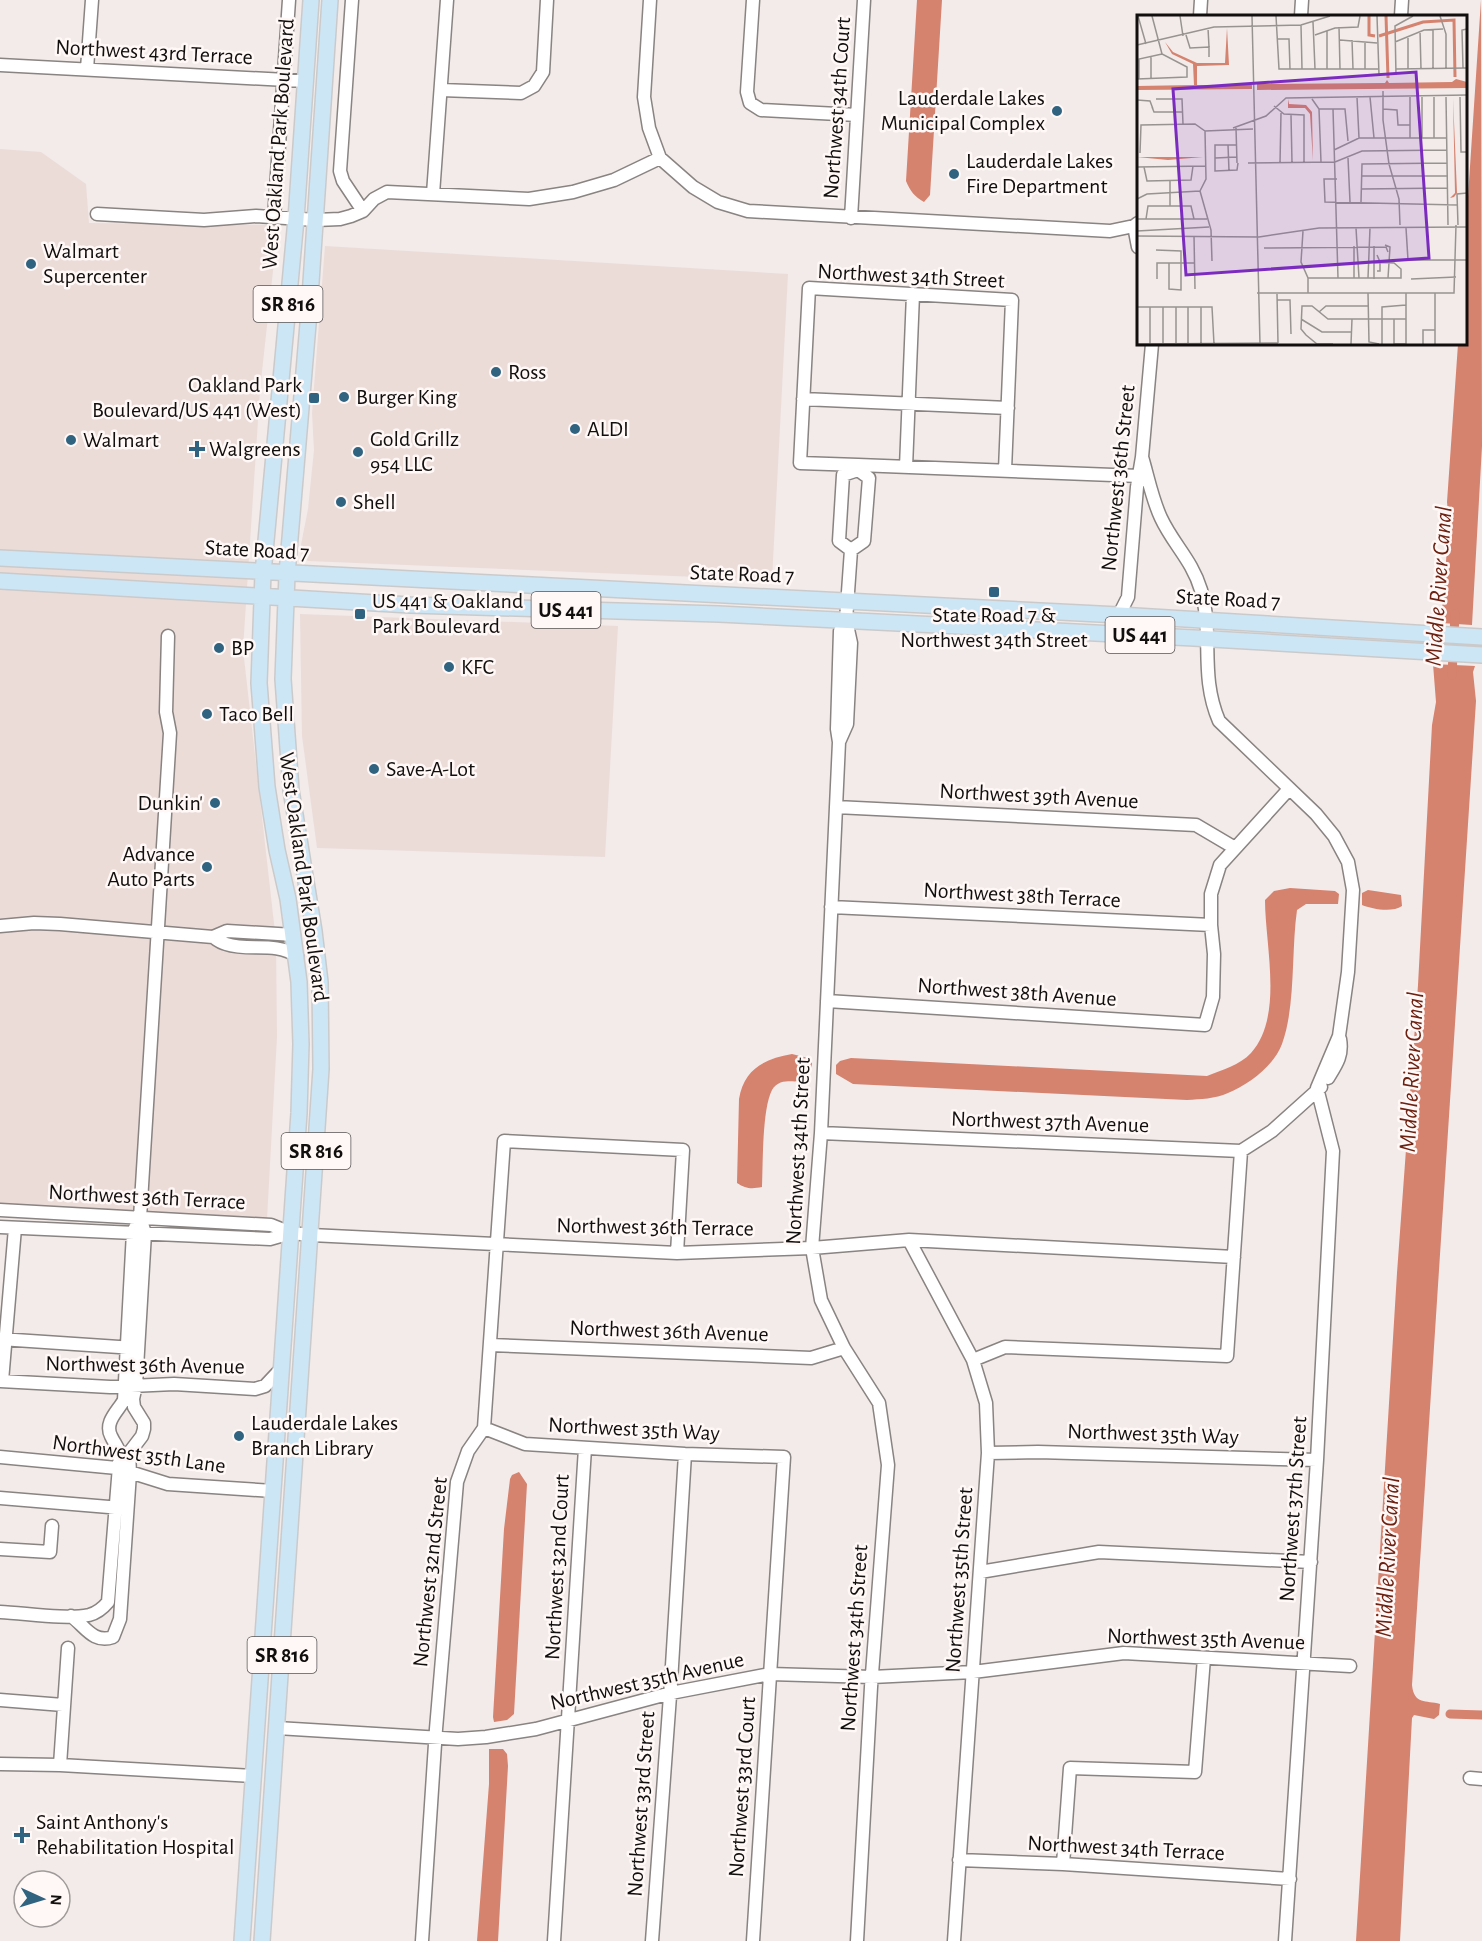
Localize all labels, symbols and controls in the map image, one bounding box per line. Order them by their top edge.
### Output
inset map [1137,15,1467,345]
street label: Northwest 34th Court [820,16,854,200]
street label: West Oakland Park Boulevard [258,18,298,270]
street label: Northwest 43rd Terrace [55,36,253,68]
place label: Lauderdale Lakes Municipal Complex [881,87,1045,134]
marker: Lauderdale Lakes Municipal Complex [1050,104,1064,118]
place label: Lauderdale Lakes Fire Department [966,150,1113,197]
marker: Lauderdale Lakes Fire Department [947,167,961,181]
place label: Walmart Supercenter [43,240,147,287]
marker: Walmart Supercenter [24,257,38,271]
street label: Northwest 34th Street [817,260,1005,292]
road number: SR 816 [254,286,322,322]
place label: Ross [508,361,547,383]
marker: Ross [489,365,503,379]
place label: Oakland Park Boulevard/US 441 (West) [92,374,302,421]
street label: Northwest 36th Street [1097,384,1139,572]
place label: Burger King [356,386,457,408]
marker: Burger King [337,390,351,404]
marker: Oakland Park Boulevard/US 441 (West) [307,391,321,405]
place label: ALDI [587,418,629,440]
marker: ALDI [568,422,582,436]
place label: Gold Grillz 954 LLC [370,428,459,475]
place label: Walmart [83,429,159,451]
marker: Walmart [64,433,78,447]
place label: Walgreens [209,438,301,460]
marker: Walgreens [190,442,204,456]
marker: Gold Grillz 954 LLC [351,445,365,459]
place label: Shell [353,491,396,513]
marker: Shell [334,495,348,509]
water label: Middle River Canal [1421,505,1457,667]
street label: State Road 7 [204,536,310,564]
street label: State Road 7 [689,561,795,587]
marker: State Road 7 & Northwest 34th Street [987,585,1001,599]
street label: State Road 7 [1175,585,1281,613]
place label: US 441 & Oakland Park Boulevard [372,590,523,637]
road number: US 441 [532,592,600,628]
place label: State Road 7 & Northwest 34th Street [900,604,1088,651]
marker: US 441 & Oakland Park Boulevard [353,607,367,621]
road number: US 441 [1106,617,1174,653]
place label: BP [231,637,254,659]
marker: BP [212,641,226,655]
place label: KFC [461,656,494,678]
marker: KFC [442,660,456,674]
place label: Taco Bell [219,703,294,725]
marker: Taco Bell [200,707,214,721]
street label: West Oakland Park Boulevard [276,751,332,1003]
place label: Save-A-Lot [386,758,475,780]
marker: Save-A-Lot [367,762,381,776]
street label: Northwest 39th Avenue [939,780,1139,812]
place label: Dunkin' [137,792,203,814]
marker: Dunkin' [208,796,222,810]
place label: Advance Auto Parts [107,843,195,890]
marker: Advance Auto Parts [200,860,214,874]
street label: Northwest 38th Terrace [923,879,1121,911]
street label: Northwest 38th Avenue [917,974,1117,1010]
water label: Middle River Canal [1396,991,1428,1153]
street label: Northwest 34th Street [782,1057,814,1245]
street label: Northwest 37th Avenue [951,1108,1149,1136]
road number: SR 816 [282,1133,350,1169]
street label: Northwest 36th Terrace [48,1181,246,1213]
street label: Northwest 36th Terrace [556,1214,754,1240]
street label: Northwest 36th Avenue [569,1317,769,1345]
street label: Northwest 36th Avenue [45,1352,245,1378]
place label: Lauderdale Lakes Branch Library [251,1412,398,1459]
street label: Northwest 35th Way [548,1414,721,1445]
street label: Northwest 37th Street [1276,1416,1310,1602]
street label: Northwest 35th Way [1067,1420,1240,1448]
marker: Lauderdale Lakes Branch Library [232,1429,246,1443]
street label: Northwest 35th Lane [51,1431,227,1477]
street label: Northwest 32nd Court [541,1473,573,1661]
street label: Northwest 32nd Street [409,1476,451,1668]
water label: Middle River Canal [1372,1476,1404,1638]
street label: Northwest 35th Street [942,1487,976,1673]
street label: Northwest 34th Street [836,1544,872,1732]
street label: Northwest 35th Avenue [1107,1625,1305,1653]
road number: SR 816 [248,1637,316,1673]
street label: Northwest 35th Avenue [548,1648,746,1714]
street label: Northwest 33rd Court [725,1696,759,1878]
street label: Northwest 33rd Street [624,1711,658,1897]
place label: Saint Anthony's Rehabilitation Hospital [36,1811,234,1858]
marker: Saint Anthony's Rehabilitation Hospital [13,1826,31,1844]
street label: Northwest 34th Terrace [1027,1832,1225,1864]
north arrow [12,1869,72,1929]
text: N [48,1894,64,1906]

